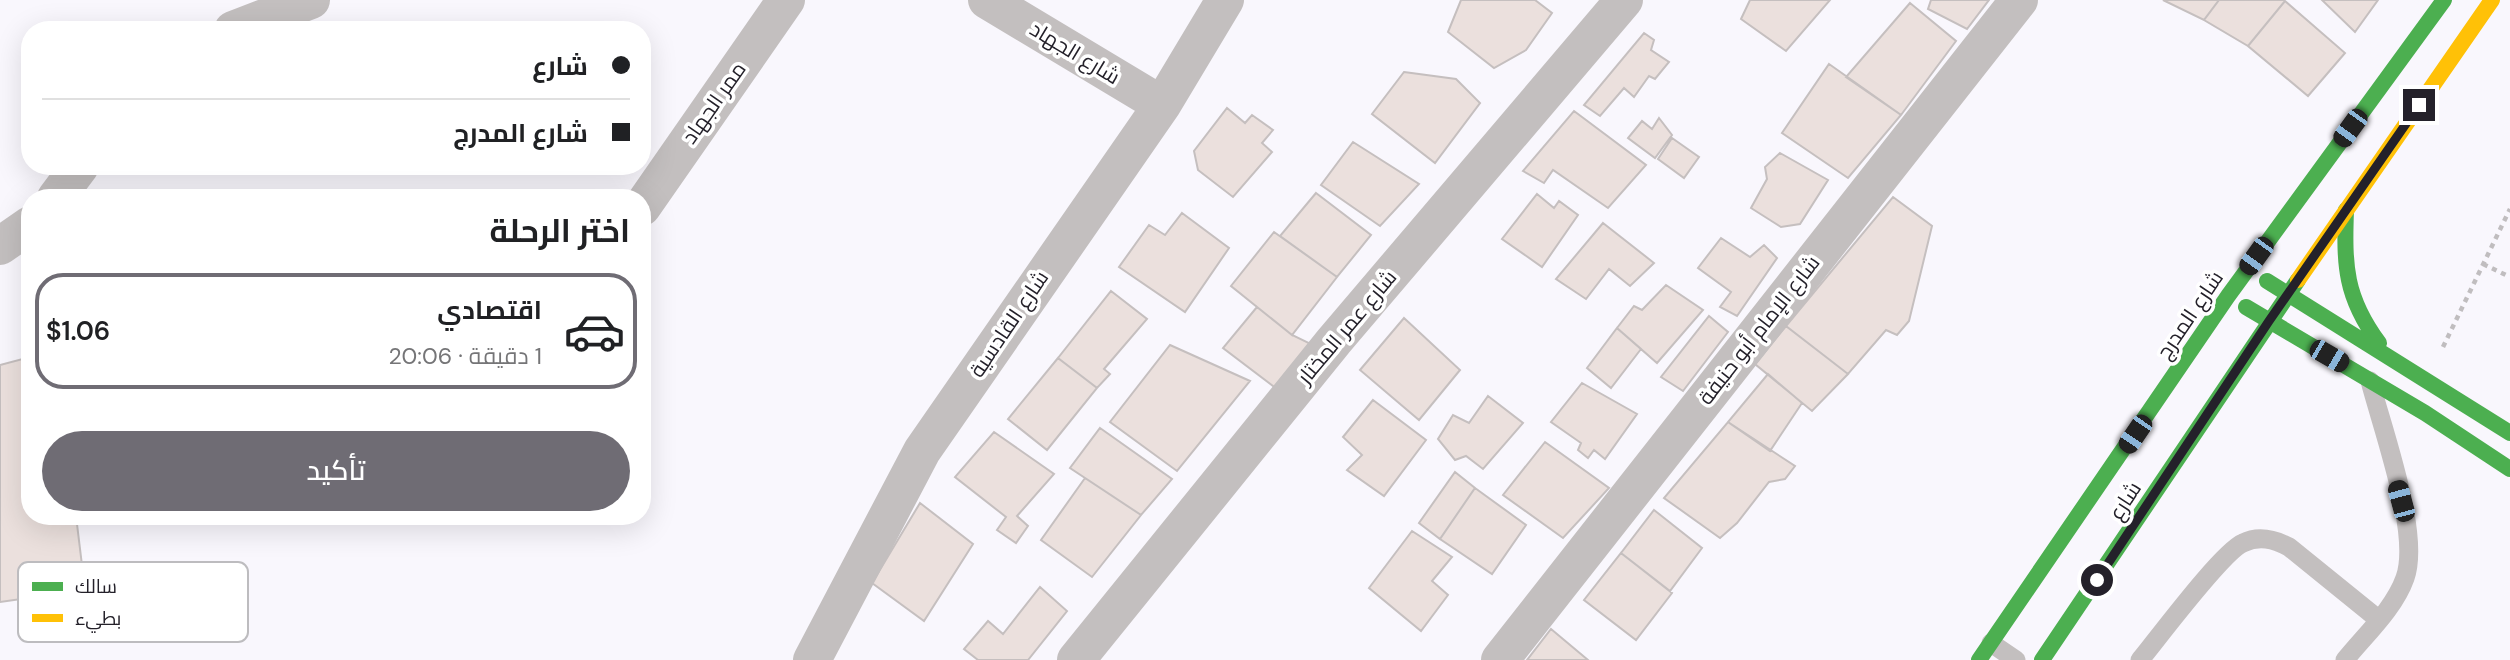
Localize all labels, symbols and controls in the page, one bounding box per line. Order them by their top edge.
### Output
street label: شارع الجهاد [1025,15,1125,91]
text: شارع [532,49,588,83]
street label: ممر الجهاد [676,57,752,149]
route end [2403,89,2435,121]
car [2330,105,2371,151]
text: شارع المدرج [453,116,588,150]
text: اختر الرحلة [489,210,630,252]
car [2236,233,2277,279]
street label: شارع الإمام أبو حنيفة [1692,250,1826,410]
street label: شارع عمر المختار [1290,264,1403,391]
street label: شارع القادسية [963,265,1055,383]
street label: شارع المدرج [2150,265,2230,365]
text: اقتصادي [437,293,542,327]
icon: car [563,300,626,363]
text: $1.06 [46,314,110,348]
car [2306,336,2353,376]
text: 1 دقيقة · 20:06 [389,341,542,371]
car [2115,411,2156,457]
button: تأكيد [42,431,630,511]
street label: شارع [2102,476,2148,526]
car [2386,478,2417,524]
legend [18,562,248,642]
route start [2081,564,2113,596]
text: سالك [75,574,117,599]
text: بطيء [75,606,121,633]

